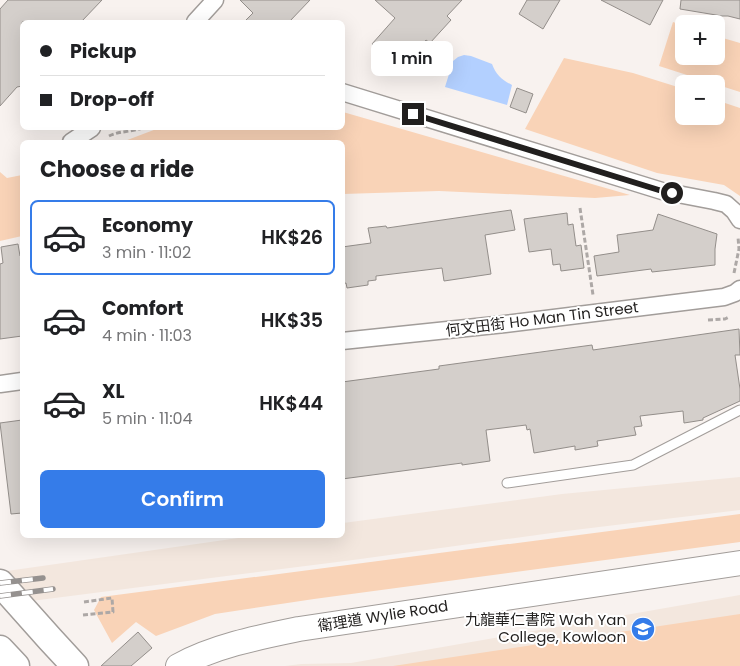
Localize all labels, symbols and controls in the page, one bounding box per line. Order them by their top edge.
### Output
map controls [675,15,725,125]
button: + [675,15,725,65]
text: Pickup [70,38,136,65]
callout: 1 min [372,42,454,76]
text: 1 min [391,47,433,70]
button: − [675,75,725,125]
text: Drop-off [70,86,154,113]
route end [402,103,424,125]
text: Choose a ride [40,154,194,185]
route start [661,182,683,204]
text: Economy [102,212,193,239]
icon: car [42,215,87,260]
text: HK$26 [261,224,323,251]
text: 3 min · 11:02 [102,241,191,264]
text: Comfort [102,295,184,322]
street label: 何文田街 Ho Man Tin Street [444,296,639,341]
icon: car [42,298,87,343]
text: HK$35 [261,307,323,334]
text: 4 min · 11:03 [102,324,192,347]
text: XL [102,378,125,405]
icon: car [42,381,87,426]
text: HK$44 [259,390,323,417]
text: 5 min · 11:04 [102,407,193,430]
button: Confirm [40,470,325,528]
street label: 衛理道 Wylie Road [316,595,450,636]
place label: 九龍華仁書院 Wah Yan College, Kowloon [465,609,626,647]
school or university icon: 九龍華仁書院 Wah Yan College, Kowloon [630,616,656,642]

